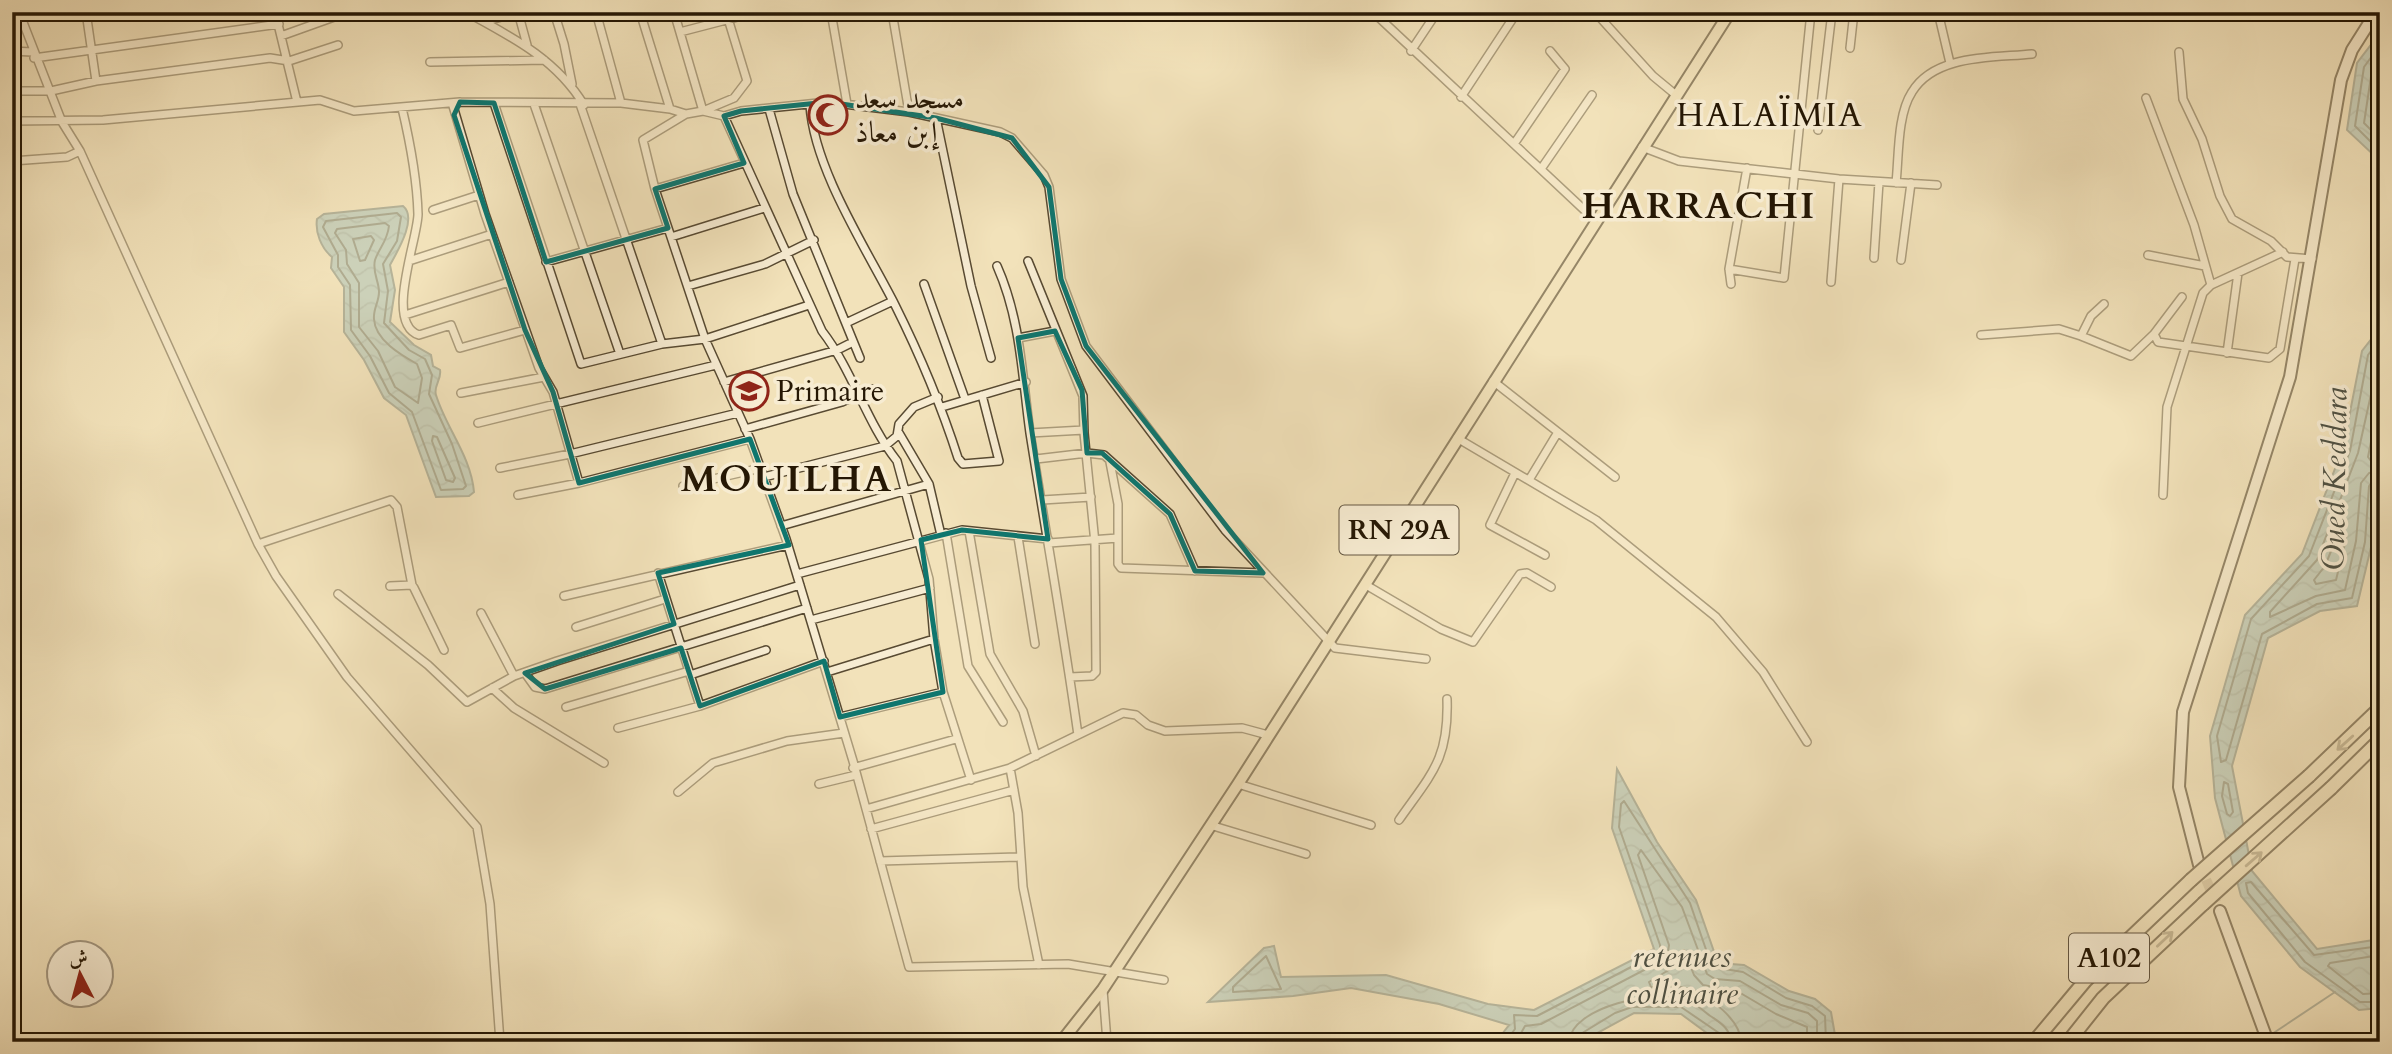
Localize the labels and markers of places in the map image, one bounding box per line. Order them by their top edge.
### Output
place label: مسجد سعد إبن معاذ [855,78,964,153]
mosque icon: مسجد سعد إبن معاذ [807,94,849,136]
school or university icon: Primaire [728,370,770,412]
place label: Primaire [776,371,884,412]

